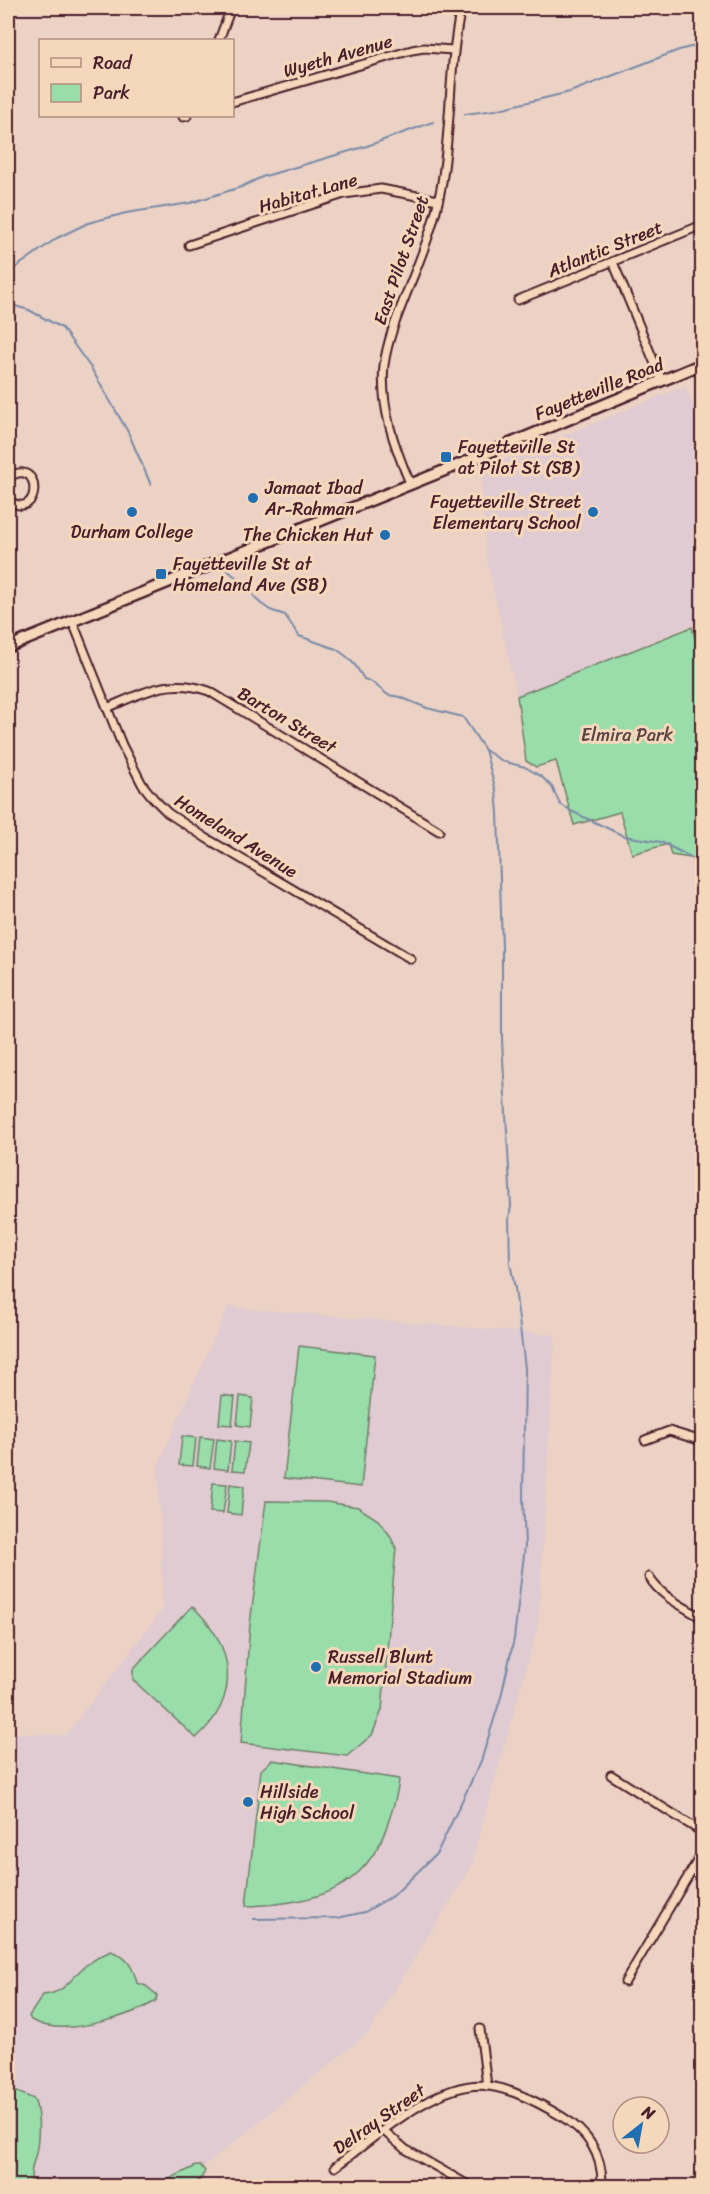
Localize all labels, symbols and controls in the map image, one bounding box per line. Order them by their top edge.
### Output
street label: Wyeth Avenue [280,25,396,87]
legend [39,39,234,117]
text: Road [93,47,133,79]
text: Park [93,77,130,109]
street label: Habitat Lane [255,164,361,222]
street label: East Pilot Street [364,191,438,329]
street label: Atlantic Street [542,211,668,287]
street label: Fayetteville Road [530,348,670,429]
place label: Fayetteville St at Pilot St (SB) [458,431,581,484]
marker: Fayetteville St at Pilot St (SB) [439,450,453,464]
place label: Jamaat Ibad Ar-Rahman [264,472,364,525]
place label: Fayetteville Street Elementary School [430,486,582,539]
marker: Jamaat Ibad Ar-Rahman [246,491,260,505]
marker: Durham College [125,505,139,519]
marker: Fayetteville Street Elementary School [586,505,600,519]
place label: Durham College [71,516,193,548]
place label: The Chicken Hut [243,519,374,551]
marker: The Chicken Hut [378,528,392,542]
place label: Fayetteville St at Homeland Ave (SB) [173,548,327,601]
marker: Fayetteville St at Homeland Ave (SB) [154,567,168,581]
street label: Barton Street [231,678,343,763]
park label: Elmira Park [581,719,673,751]
street label: Homeland Avenue [168,785,304,887]
place label: Russell Blunt Memorial Stadium [328,1641,472,1694]
marker: Russell Blunt Memorial Stadium [309,1660,323,1674]
place label: Hillside High School [260,1776,355,1829]
marker: Hillside High School [241,1795,255,1809]
street label: Delray Street [326,2075,433,2163]
north arrow [611,2095,671,2155]
text: N [635,2097,661,2128]

